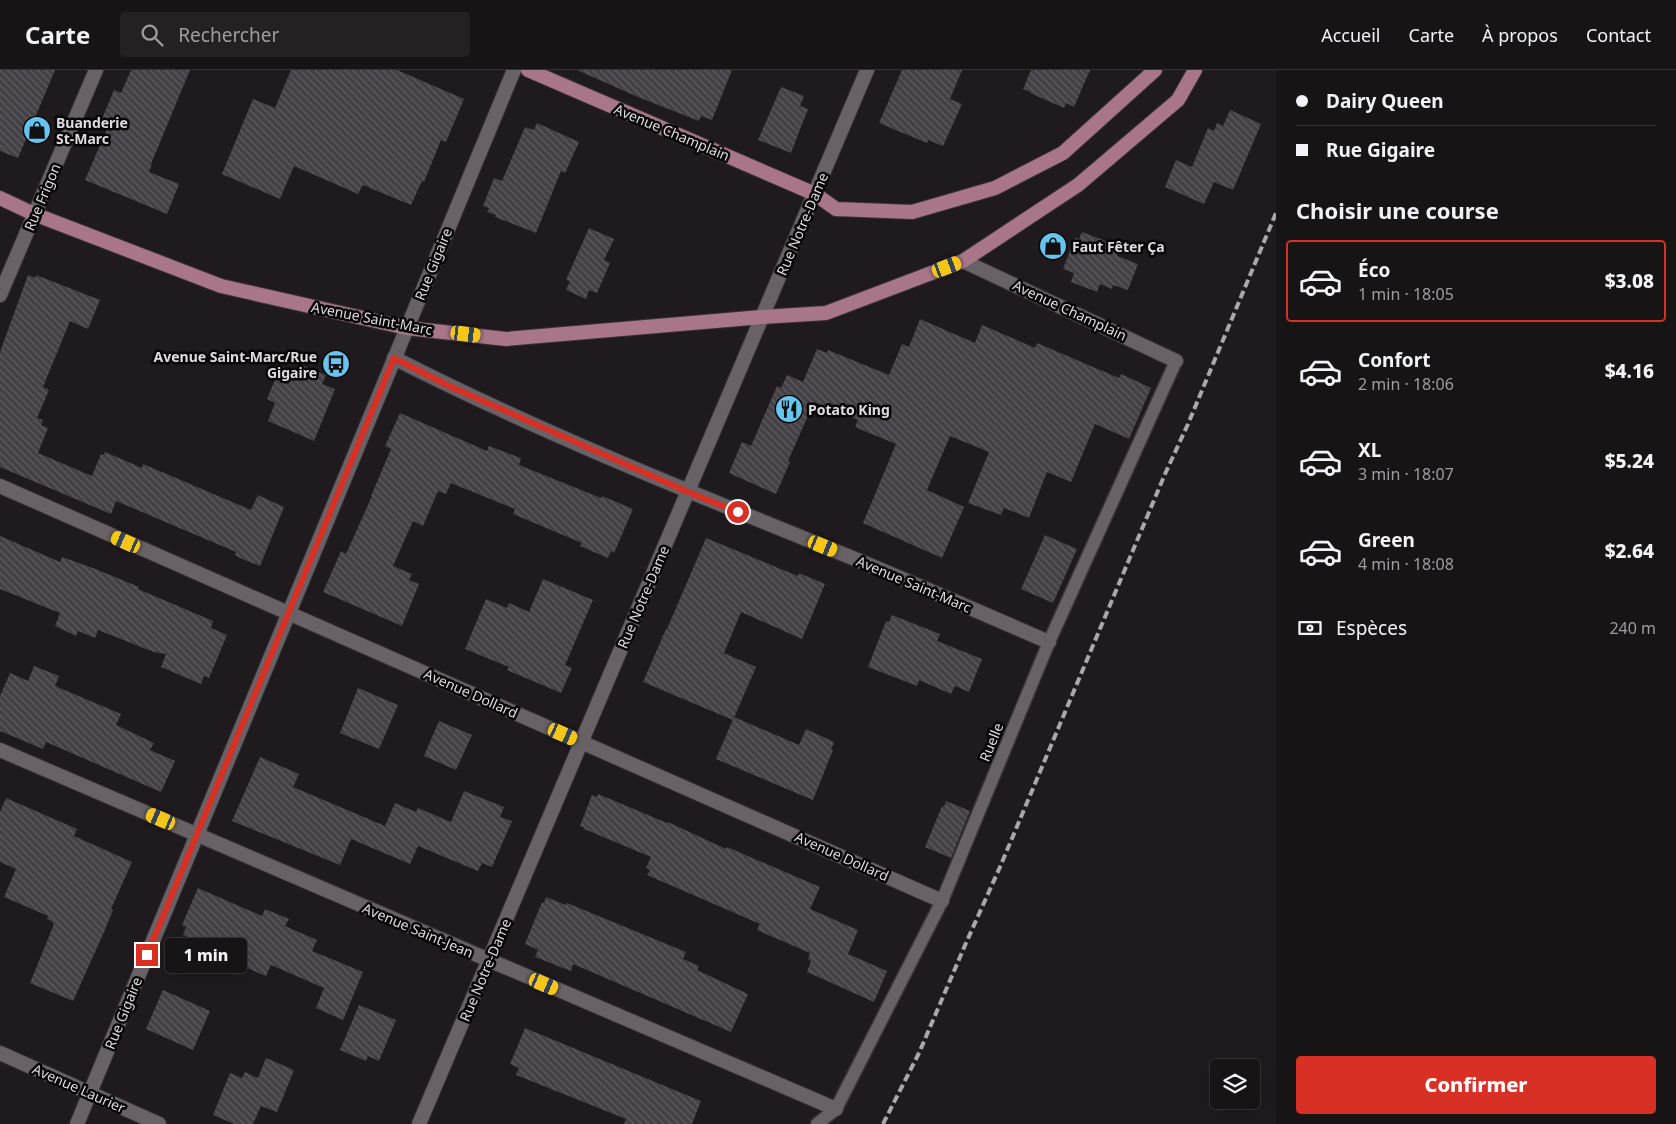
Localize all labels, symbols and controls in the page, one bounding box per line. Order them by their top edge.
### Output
search box [120,12,470,57]
text: Carte [25,18,90,51]
icon: search [138,21,166,49]
text: Rechercher [178,22,279,48]
text: Accueil [1321,23,1381,47]
text: Carte [1409,23,1454,47]
text: À propos [1482,23,1558,47]
text: Contact [1586,23,1651,47]
text: Dairy Queen [1326,88,1444,114]
street label: Avenue Champlain [611,99,733,165]
place label: Buanderie St-Marc [56,113,128,148]
shop icon: Buanderie St-Marc [22,115,52,145]
text: Rue Gigaire [1326,137,1435,163]
street label: Rue Frigon [19,160,65,234]
street label: Rue Notre-Dame [772,170,832,278]
text: Choisir une course [1296,195,1499,225]
street label: Rue Gigaire [410,225,456,303]
shop icon: Faut Fêter Ça [1038,231,1068,261]
place label: Faut Fêter Ça [1072,237,1165,256]
car [930,255,963,279]
text: Éco [1358,257,1390,283]
icon: car [1298,259,1343,304]
text: $3.08 [1605,268,1654,294]
street label: Avenue Champlain [1010,275,1130,345]
text: 1 min · 18:05 [1358,283,1454,305]
street label: Avenue Saint-Marc [310,297,434,339]
car [450,325,481,343]
place label: Avenue Saint-Marc/Rue Gigaire [154,347,317,382]
text: Confort [1358,347,1430,373]
bus stop icon: Avenue Saint-Marc/Rue Gigaire [321,349,351,379]
icon: car [1298,349,1343,394]
text: $4.16 [1605,358,1654,384]
text: 2 min · 18:06 [1358,373,1454,395]
restaurant icon: Potato King [774,394,804,424]
place label: Potato King [808,400,890,419]
text: XL [1358,437,1381,463]
icon: car [1298,439,1343,484]
text: $5.24 [1605,448,1654,474]
text: 3 min · 18:07 [1358,463,1454,485]
route start [727,501,749,523]
text: Green [1358,527,1415,553]
car [109,529,142,555]
icon: car [1298,529,1343,574]
car [806,533,839,559]
text: $2.64 [1605,538,1654,564]
street label: Rue Notre-Dame [613,543,673,651]
street label: Avenue Saint-Marc [854,551,975,617]
text: 4 min · 18:08 [1358,553,1454,575]
icon: cash [1296,614,1324,642]
text: Espèces [1336,615,1407,641]
text: 240 m [1609,617,1656,639]
street label: Avenue Dollard [421,664,521,722]
street label: Ruelle [975,720,1007,764]
car [546,721,579,747]
car [144,806,177,832]
street label: Avenue Dollard [792,827,892,885]
street label: Avenue Saint-Jean [360,898,476,962]
street label: Rue Notre-Dame [455,916,515,1024]
callout: 1 min [164,938,247,972]
route end [136,944,158,966]
text: 1 min [184,944,228,966]
car [527,971,560,997]
street label: Rue Gigaire [100,974,146,1052]
button: Confirmer [1296,1056,1656,1114]
street label: Avenue Laurier [30,1059,129,1117]
map controls [1210,1059,1260,1109]
button: layers [1210,1059,1260,1109]

